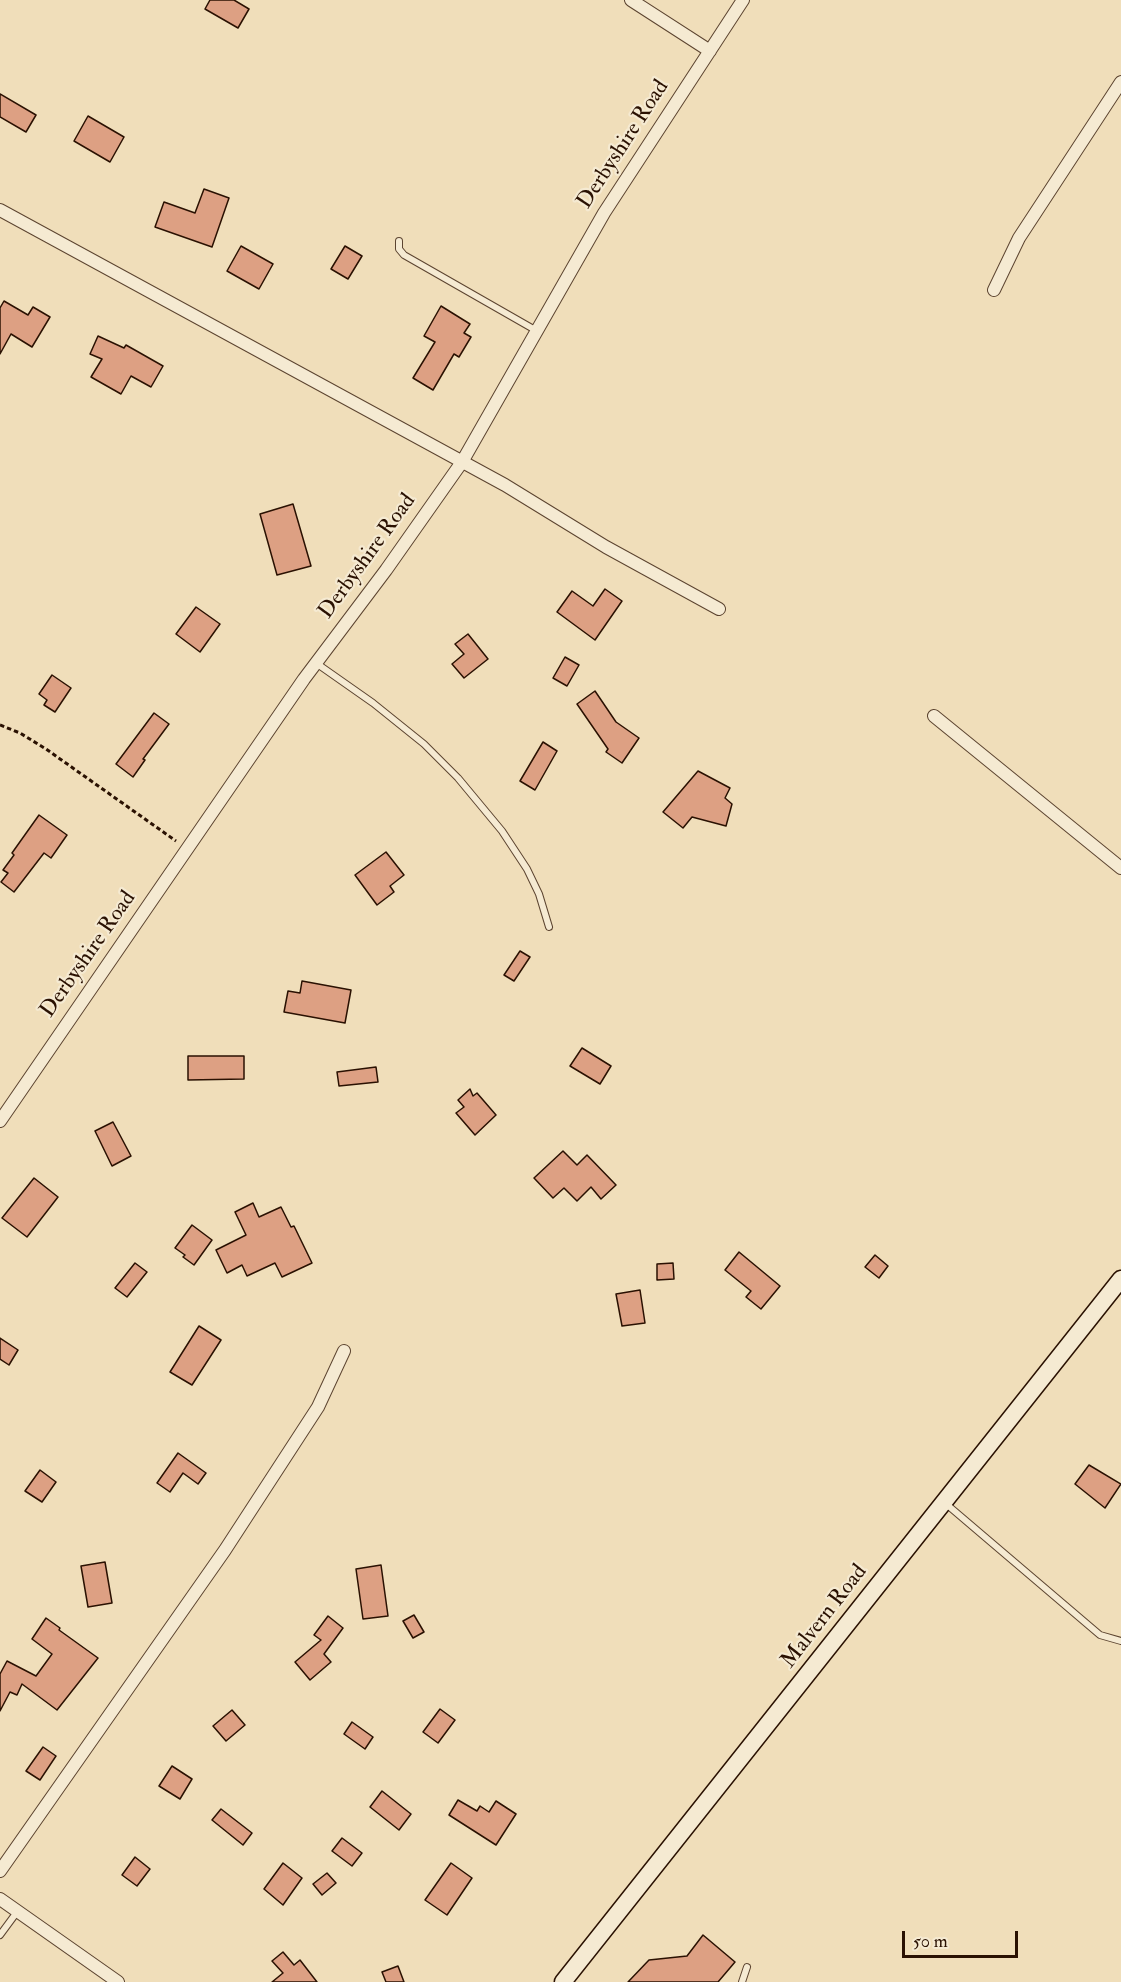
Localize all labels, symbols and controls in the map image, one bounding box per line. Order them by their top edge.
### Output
street label: Derbyshire Road [572,76,676,214]
street label: Derbyshire Road [314,489,422,625]
street label: Derbyshire Road [36,887,142,1023]
street label: Malvern Road [776,1560,874,1674]
scale bar [905,1919,1020,1957]
text: 50 m [913,1930,948,1953]

